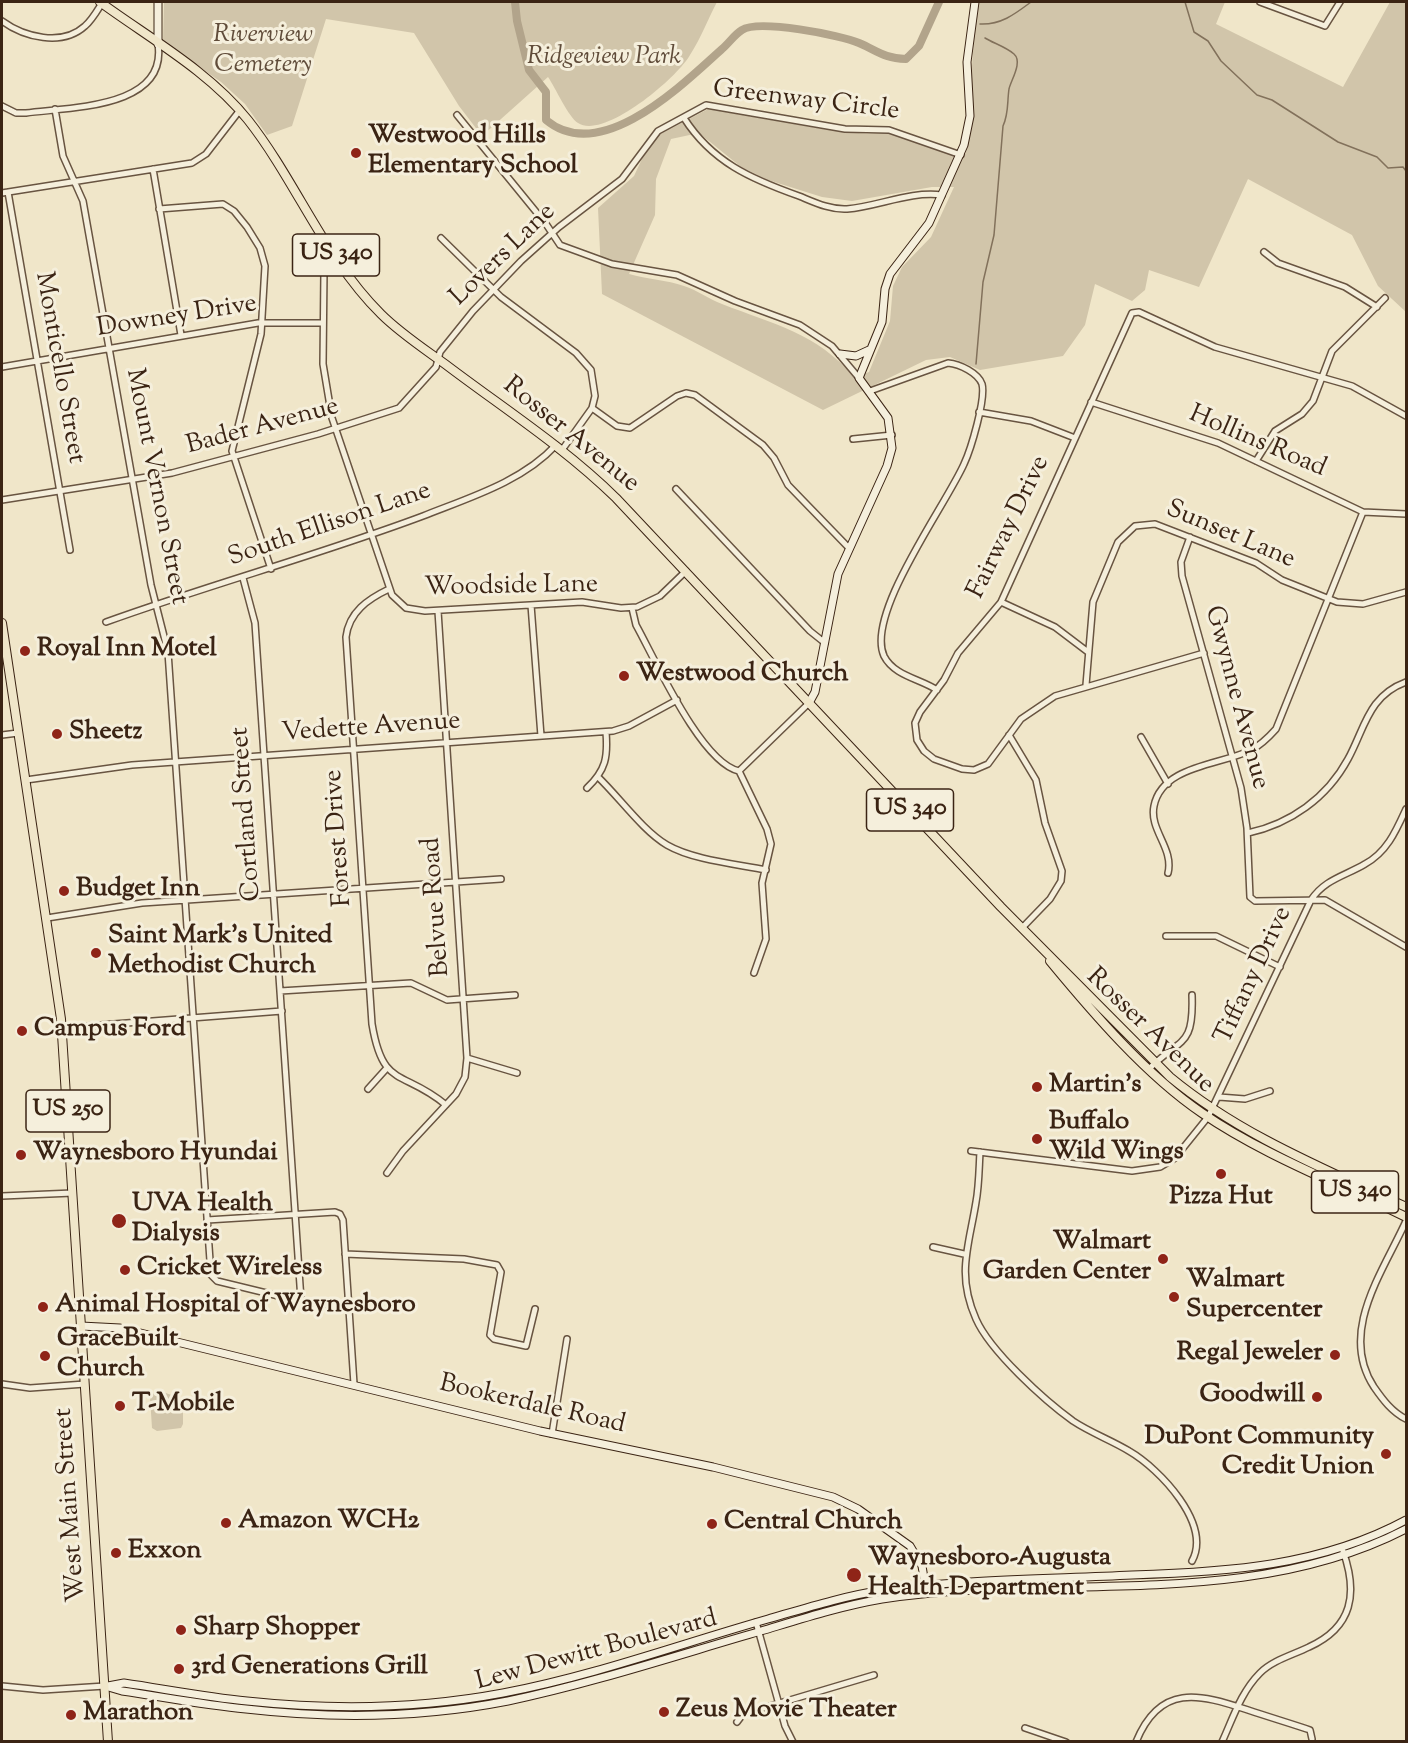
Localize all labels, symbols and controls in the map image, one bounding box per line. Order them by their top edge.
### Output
park label: Riverview Cemetery [213,21,313,82]
park label: Ridgeview Park [527,43,681,75]
street label: Greenway Circle [711,75,901,129]
place label: Westwood Hills Elementary School [368,122,578,184]
marker: Westwood Hills Elementary School [349,146,363,160]
street label: Lovers Lane [445,198,563,314]
road number: US 340 [292,234,380,276]
street label: Monticello Street [26,270,90,466]
street label: Downey Drive [95,290,259,346]
street label: Mount Vernon Street [117,366,193,608]
street label: Rosser Avenue [495,371,645,501]
street label: Bader Avenue [183,393,343,463]
street label: Hollins Road [1184,400,1330,486]
street label: Fairway Drive [962,451,1058,605]
street label: South Ellison Lane [225,477,435,575]
street label: Sunset Lane [1161,495,1299,577]
street label: Woodside Lane [424,571,598,605]
street label: Gwynne Avenue [1196,603,1274,793]
place label: Royal Inn Motel [37,635,217,667]
marker: Royal Inn Motel [18,644,32,658]
place label: Westwood Church [636,660,849,692]
marker: Westwood Church [617,669,631,683]
street label: Vedette Avenue [280,707,462,751]
place label: Sheetz [69,718,142,750]
street label: Cortland Street [226,726,270,902]
marker: Sheetz [50,727,64,741]
street label: Forest Drive [320,768,360,908]
road number: US 340 [866,789,954,831]
street label: Belvue Road [418,836,458,978]
place label: Budget Inn [76,875,200,907]
marker: Budget Inn [57,884,71,898]
street label: Tiffany Drive [1210,902,1300,1050]
place label: Saint Mark's United Methodist Church [108,922,333,984]
marker: Saint Mark's United Methodist Church [89,946,103,960]
street label: Rosser Avenue [1078,963,1220,1101]
place label: Campus Ford [34,1015,186,1047]
marker: Campus Ford [15,1024,29,1038]
place label: Martin's [1049,1071,1141,1103]
marker: Martin's [1030,1080,1044,1094]
road number: US 250 [26,1090,110,1132]
place label: Buffalo Wild Wings [1049,1108,1184,1170]
marker: Buffalo Wild Wings [1030,1132,1044,1146]
place label: Waynesboro Hyundai [33,1139,278,1171]
marker: Waynesboro Hyundai [14,1148,28,1162]
marker: Pizza Hut [1214,1167,1228,1181]
road number: US 340 [1312,1171,1398,1213]
place label: Pizza Hut [1169,1183,1273,1215]
place label: UVA Health Dialysis [132,1190,273,1252]
marker: UVA Health Dialysis [110,1212,128,1230]
place label: Walmart Garden Center [983,1228,1151,1290]
marker: Walmart Garden Center [1156,1252,1170,1266]
place label: Cricket Wireless [137,1254,322,1286]
marker: Cricket Wireless [118,1263,132,1277]
place label: Walmart Supercenter [1186,1266,1322,1328]
marker: Walmart Supercenter [1167,1290,1181,1304]
place label: Animal Hospital of Waynesboro [55,1291,416,1323]
marker: Animal Hospital of Waynesboro [36,1300,50,1314]
place label: GraceBuilt Church [57,1325,178,1386]
place label: Regal Jeweler [1177,1339,1323,1371]
marker: Regal Jeweler [1328,1348,1342,1362]
marker: GraceBuilt Church [38,1349,52,1363]
street label: Bookerdale Road [436,1369,628,1443]
place label: Goodwill [1200,1381,1305,1413]
place label: T-Mobile [132,1390,235,1422]
marker: Goodwill [1310,1390,1324,1404]
marker: T-Mobile [113,1399,127,1413]
street label: West Main Street [50,1407,94,1603]
place label: DuPont Community Credit Union [1144,1423,1374,1484]
marker: DuPont Community Credit Union [1379,1447,1393,1461]
place label: Amazon WCH2 [238,1507,420,1539]
place label: Central Church [724,1508,902,1540]
marker: Amazon WCH2 [219,1516,233,1530]
marker: Central Church [705,1517,719,1531]
place label: Exxon [128,1537,202,1569]
place label: Waynesboro-Augusta Health Department [868,1544,1111,1606]
marker: Exxon [109,1546,123,1560]
marker: Waynesboro-Augusta Health Department [845,1566,863,1584]
street label: Lew Dewitt Boulevard [473,1605,721,1699]
place label: Sharp Shopper [193,1614,360,1646]
marker: Sharp Shopper [174,1623,188,1637]
place label: 3rd Generations Grill [191,1653,428,1685]
marker: 3rd Generations Grill [172,1662,186,1676]
place label: Zeus Movie Theater [676,1696,897,1728]
place label: Marathon [83,1699,193,1731]
marker: Zeus Movie Theater [657,1705,671,1719]
marker: Marathon [64,1708,78,1722]

